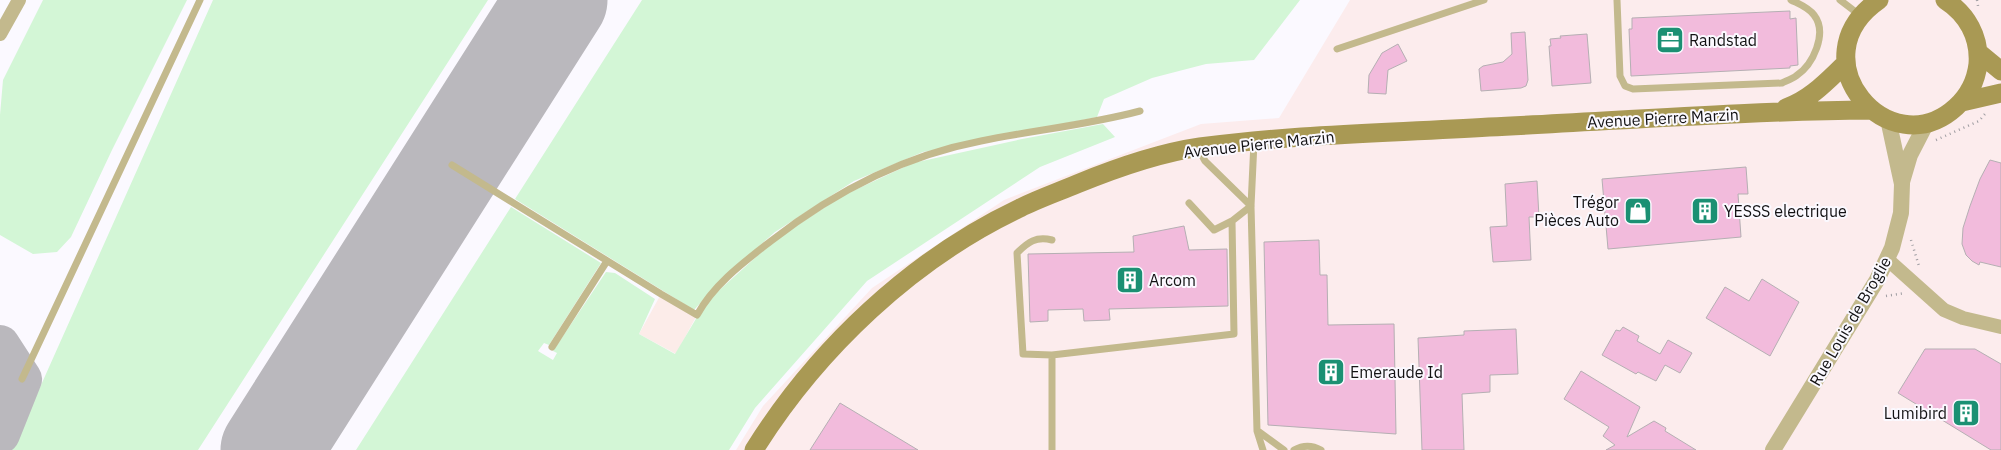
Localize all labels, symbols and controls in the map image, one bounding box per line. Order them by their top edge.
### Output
office icon: Randstad [1655,25,1685,55]
place label: Randstad [1689,30,1757,50]
street label: Avenue Pierre Marzin [1587,104,1739,132]
street label: Avenue Pierre Marzin [1182,126,1336,162]
place label: Trégor Pièces Auto [1534,192,1619,230]
shop icon: Trégor Pièces Auto [1623,196,1653,226]
building icon: YESSS electrique [1690,196,1720,226]
place label: YESSS electrique [1724,201,1847,221]
street label: Rue Louis de Broglie [1805,253,1895,389]
building icon: Arcom [1115,265,1145,295]
place label: Arcom [1149,270,1196,290]
building icon: Emeraude Id [1316,357,1346,387]
place label: Emeraude Id [1350,362,1443,382]
building icon: Lumibird [1951,398,1981,428]
place label: Lumibird [1884,403,1947,423]

